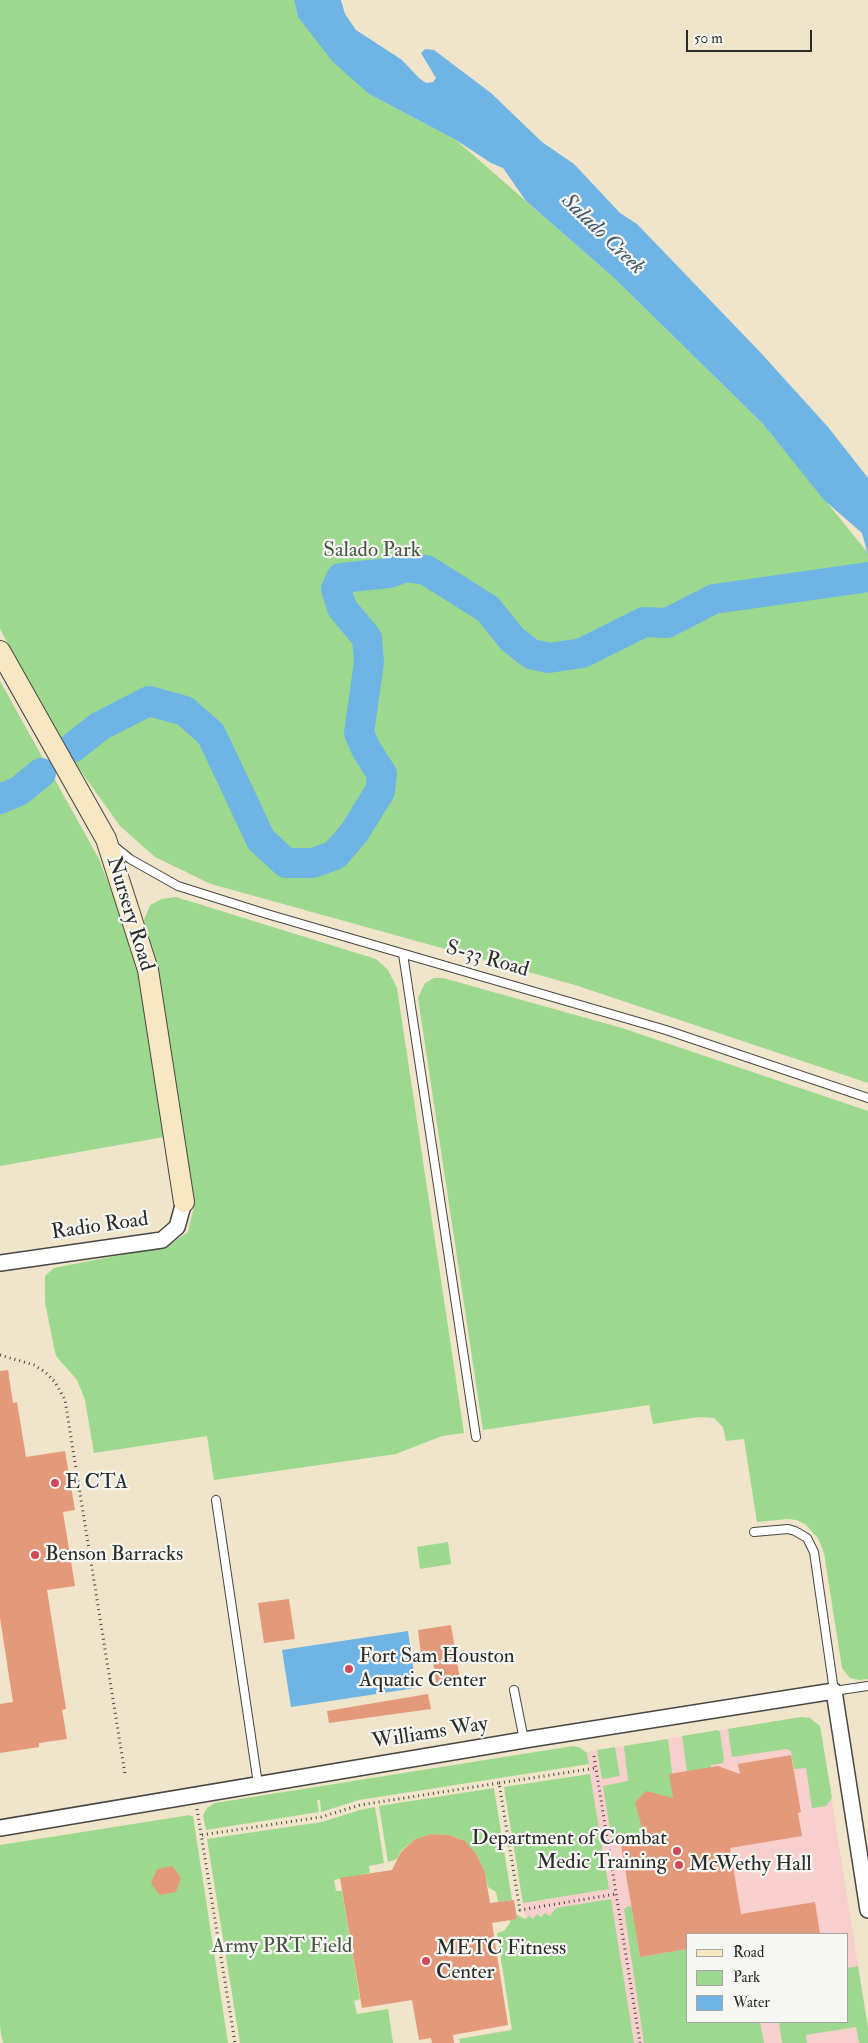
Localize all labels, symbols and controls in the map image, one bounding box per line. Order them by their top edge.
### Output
scale bar [688,20,814,52]
text: 50 m [694,29,723,48]
water label: Salado Creek [555,189,649,281]
park label: Salado Park [323,538,421,564]
street label: Nursery Road [100,854,158,974]
street label: S-33 Road [443,936,531,984]
street label: Radio Road [50,1208,150,1246]
place label: E CTA [65,1470,128,1496]
marker: E CTA [49,1477,61,1489]
place label: Benson Barracks [45,1542,183,1568]
marker: Benson Barracks [29,1549,41,1561]
place label: Fort Sam Houston Aquatic Center [359,1644,515,1694]
marker: Fort Sam Houston Aquatic Center [343,1663,355,1675]
street label: Williams Way [370,1712,490,1756]
place label: Department of Combat Medic Training [472,1826,667,1876]
marker: Department of Combat Medic Training [671,1845,683,1857]
place label: McWethy Hall [689,1852,812,1878]
marker: McWethy Hall [673,1859,685,1871]
legend [686,1933,848,2023]
park label: Army PRT Field [212,1934,352,1960]
place label: METC Fitness Center [436,1936,566,1986]
text: Road [733,1943,764,1962]
marker: METC Fitness Center [420,1955,432,1967]
text: Park [733,1968,760,1987]
text: Water [733,1993,770,2012]

